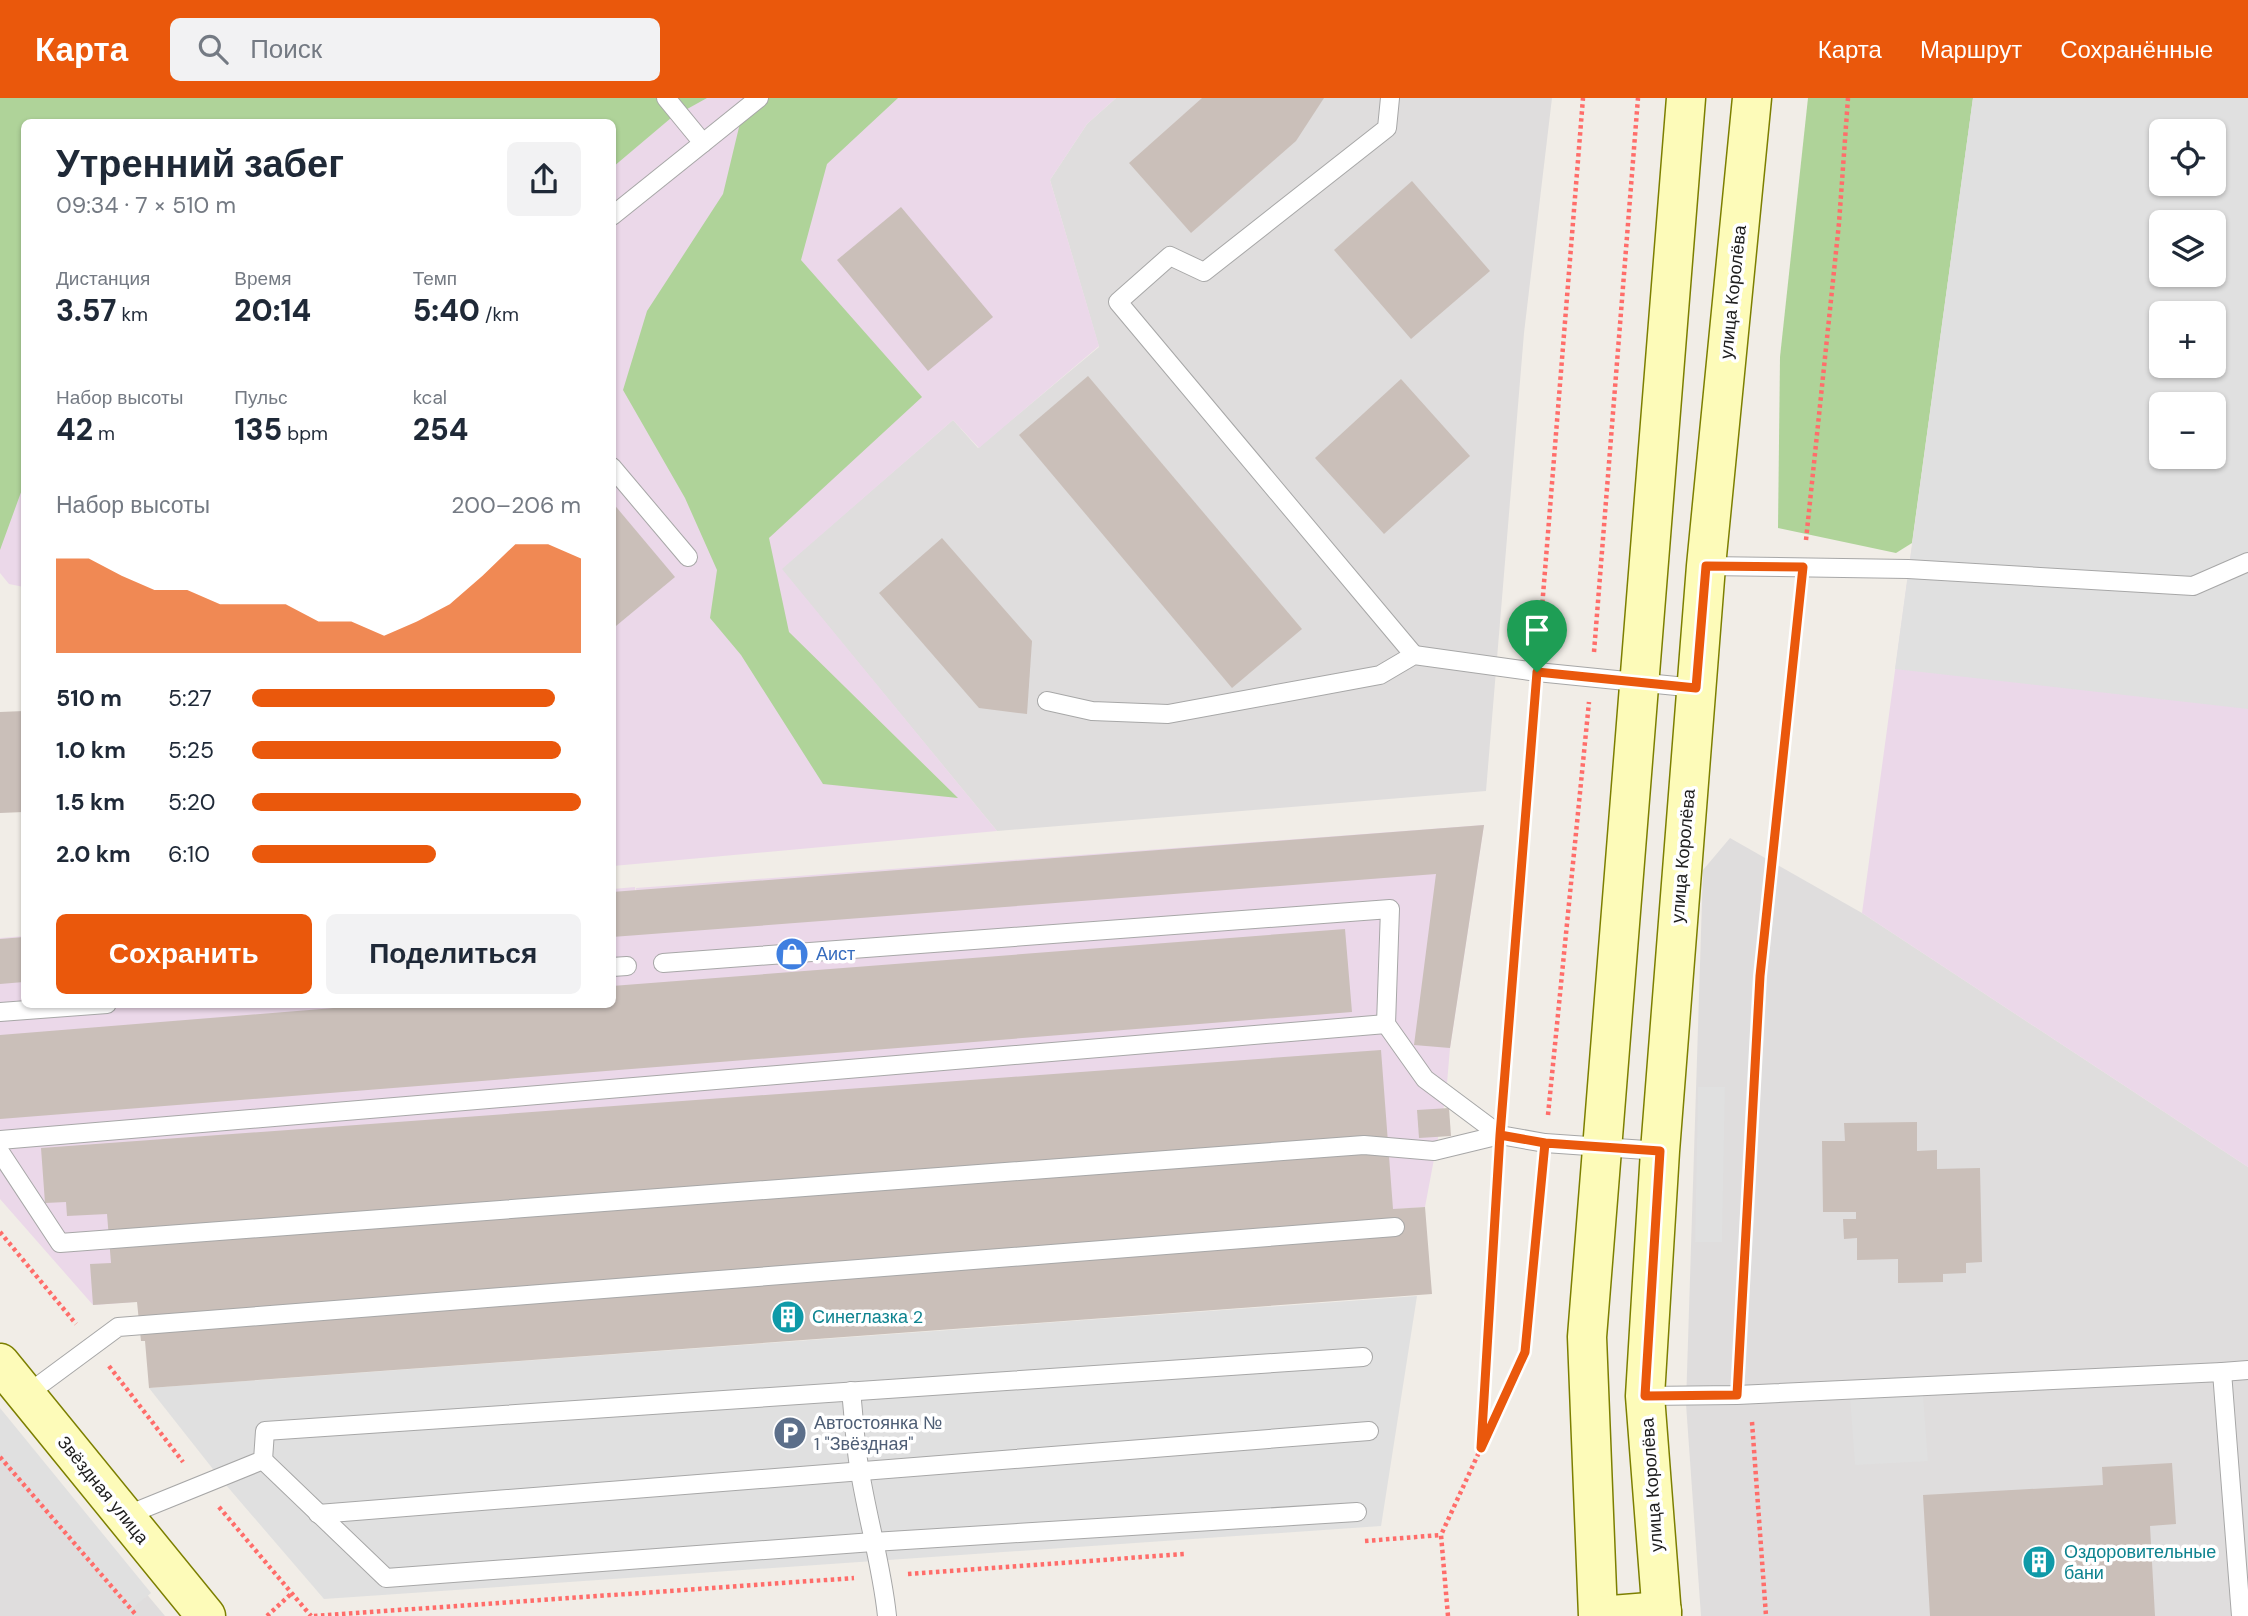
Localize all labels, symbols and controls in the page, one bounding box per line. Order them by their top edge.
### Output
search box [170,18,660,81]
text: Карта [35,28,128,71]
icon: search [194,30,232,68]
text: Поиск [250,32,322,66]
text: Карта [1818,34,1882,65]
text: Маршрут [1920,34,2022,65]
text: Сохранённые [2060,34,2213,65]
map controls [2149,119,2226,469]
button: locate [2149,119,2226,196]
text: Утренний забег [56,139,344,189]
button: share [507,142,581,216]
text: 09:34 · 7 × 510 m [56,190,236,220]
button: layers [2149,210,2226,287]
street label: улица Королёва [1714,223,1752,360]
text: Дистанция [56,266,150,291]
text: Время [234,266,292,291]
text: Темп [413,266,457,291]
text: 3.57 [56,291,116,330]
text: 20:14 [234,291,311,330]
text: 5:40 [413,291,480,330]
button: + [2149,301,2226,378]
text: km [116,302,148,327]
text: /km [480,302,519,327]
text: Набор высоты [56,385,183,410]
text: Пульс [234,385,288,410]
text: kcal [413,385,447,410]
button: − [2149,392,2226,469]
text: 42 [56,410,93,449]
text: 135 [234,410,282,449]
text: 254 [413,410,468,449]
text: m [93,421,115,446]
text: bpm [282,421,328,446]
text: Набор высоты [56,490,210,520]
text: 200–206 m [451,490,581,520]
pin [1507,600,1567,672]
icon: arrive [1518,611,1556,649]
text: 510 m [56,683,122,713]
text: 5:27 [168,683,212,713]
text: 1.0 km [56,735,126,765]
text: 5:25 [168,735,214,765]
text: 1.5 km [56,787,125,817]
text: 5:20 [168,787,215,817]
street label: улица Королёва [1665,787,1701,924]
text: 2.0 km [56,839,131,869]
text: 6:10 [168,839,210,869]
button: Сохранить [56,914,312,994]
button: Поделиться [326,914,581,994]
shop icon: Аист [773,935,811,973]
place label: Аист [816,942,855,966]
building icon: Синеглазка 2 [769,1298,807,1336]
place label: Синеглазка 2 [812,1305,923,1329]
place label: Автостоянка № 1 "Звёздная" [814,1411,942,1456]
parking icon: Автостоянка № 1 "Звёздная" [771,1414,809,1452]
street label: улица Королёва [1635,1416,1669,1553]
street label: Звёздная улица [52,1431,155,1550]
place label: Оздоровительные бани [2064,1540,2216,1585]
building icon: Оздоровительные бани [2020,1543,2058,1581]

